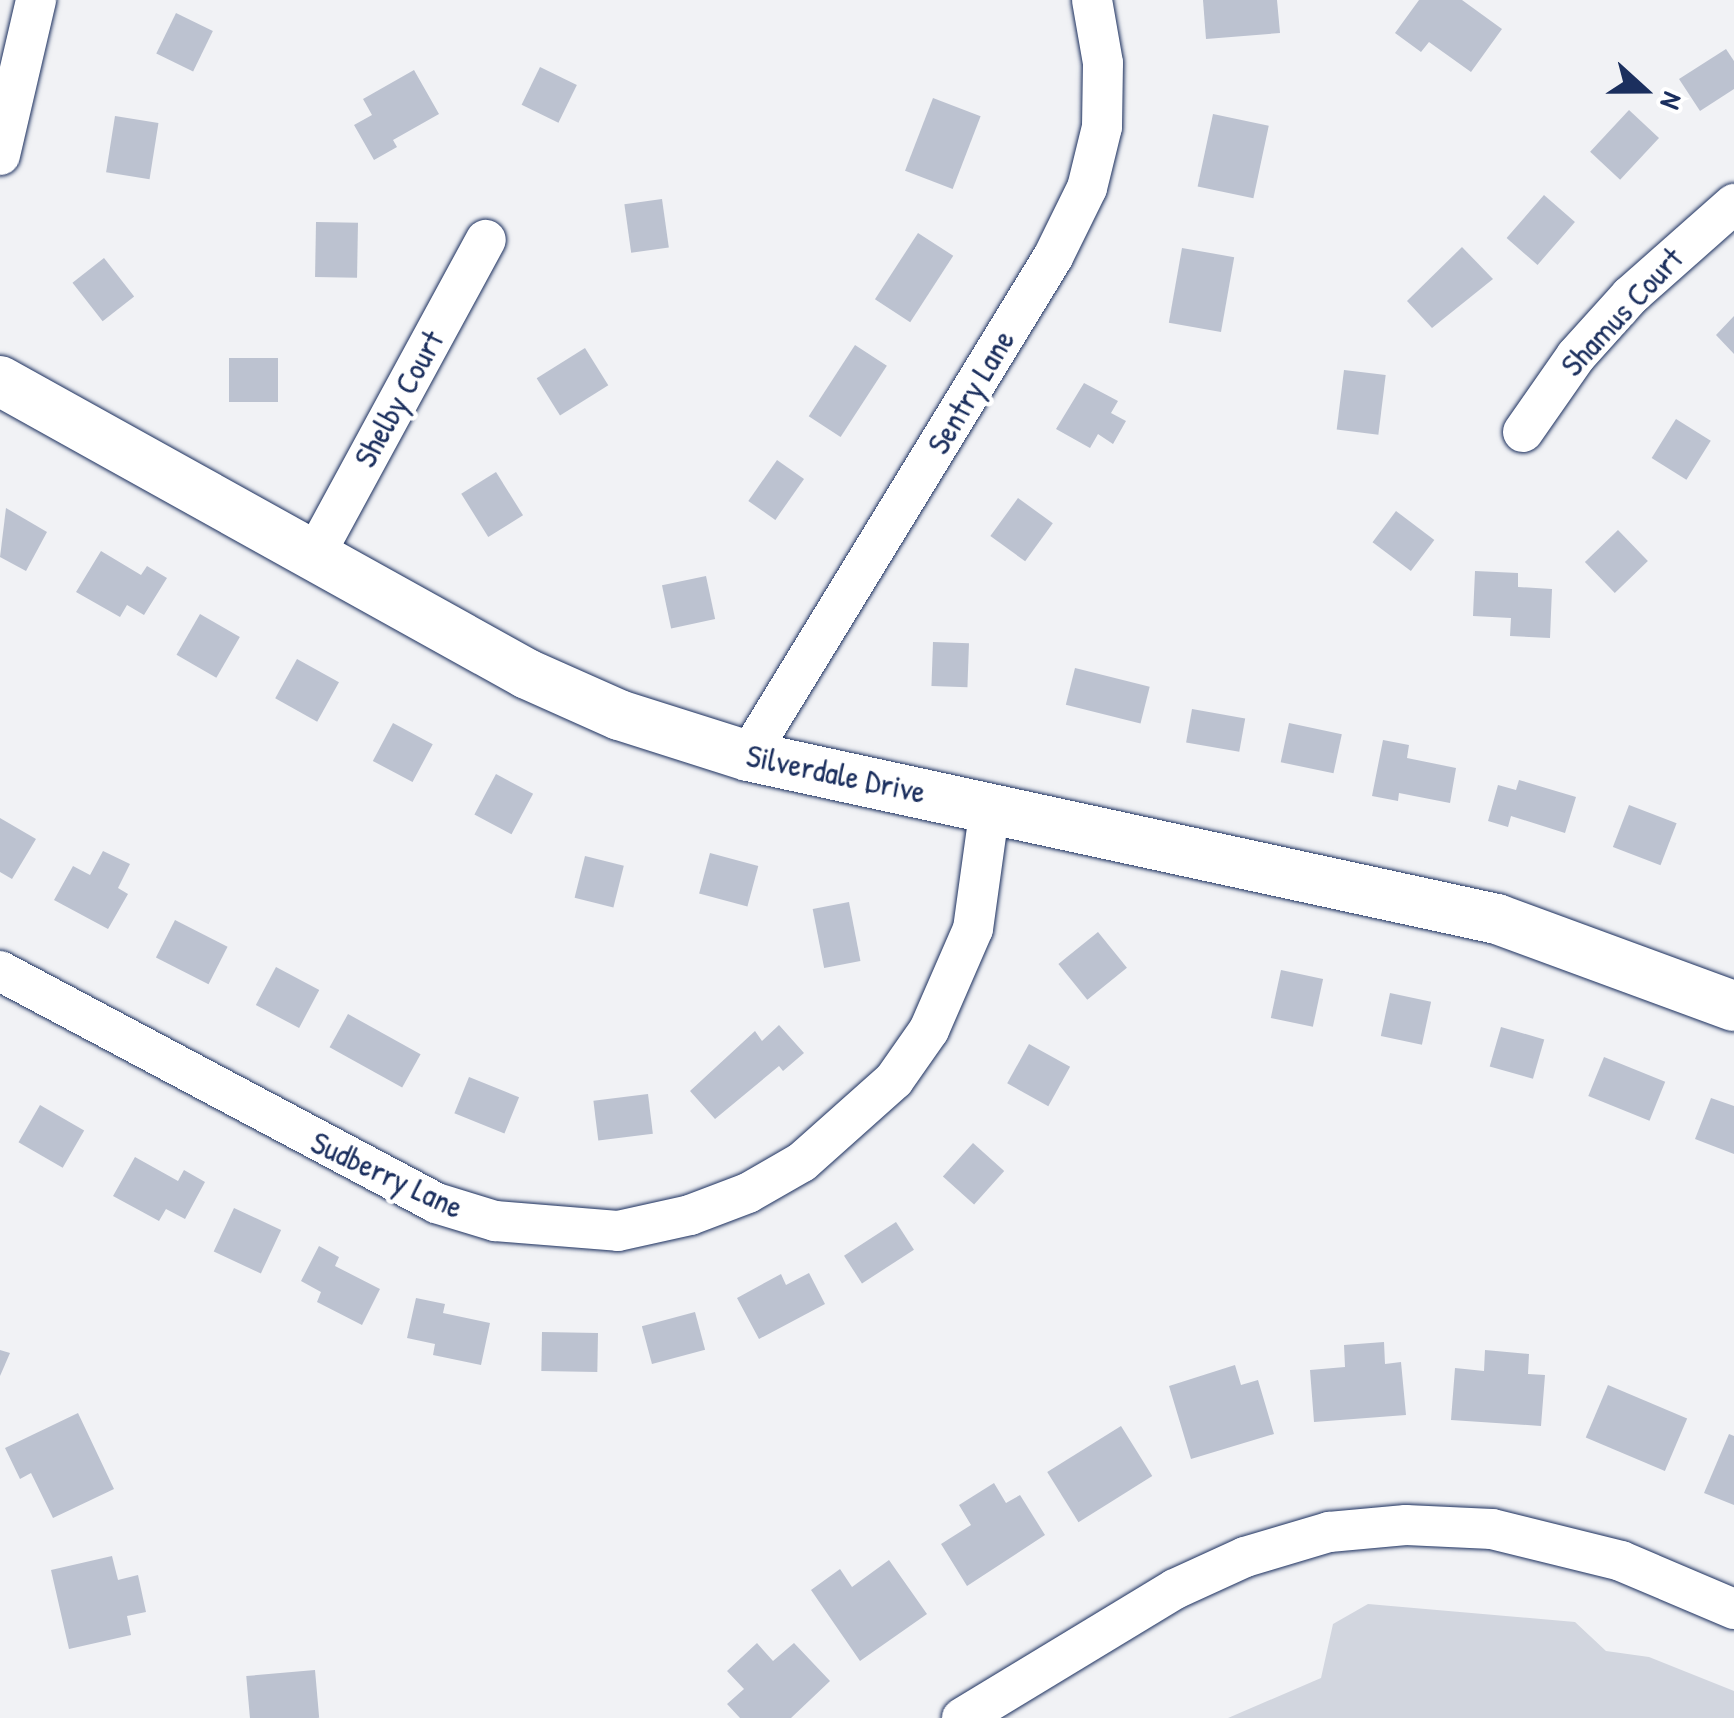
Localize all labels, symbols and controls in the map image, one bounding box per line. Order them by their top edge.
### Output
north arrow [1594,40,1694,140]
text: N [1652,87,1692,115]
street label: Shamus Court [1553,240,1691,384]
street label: Sentry Lane [919,323,1023,461]
street label: Shelby Court [346,324,452,474]
street label: Silverdale Drive [743,736,929,812]
street label: Sudberry Lane [305,1123,469,1227]

